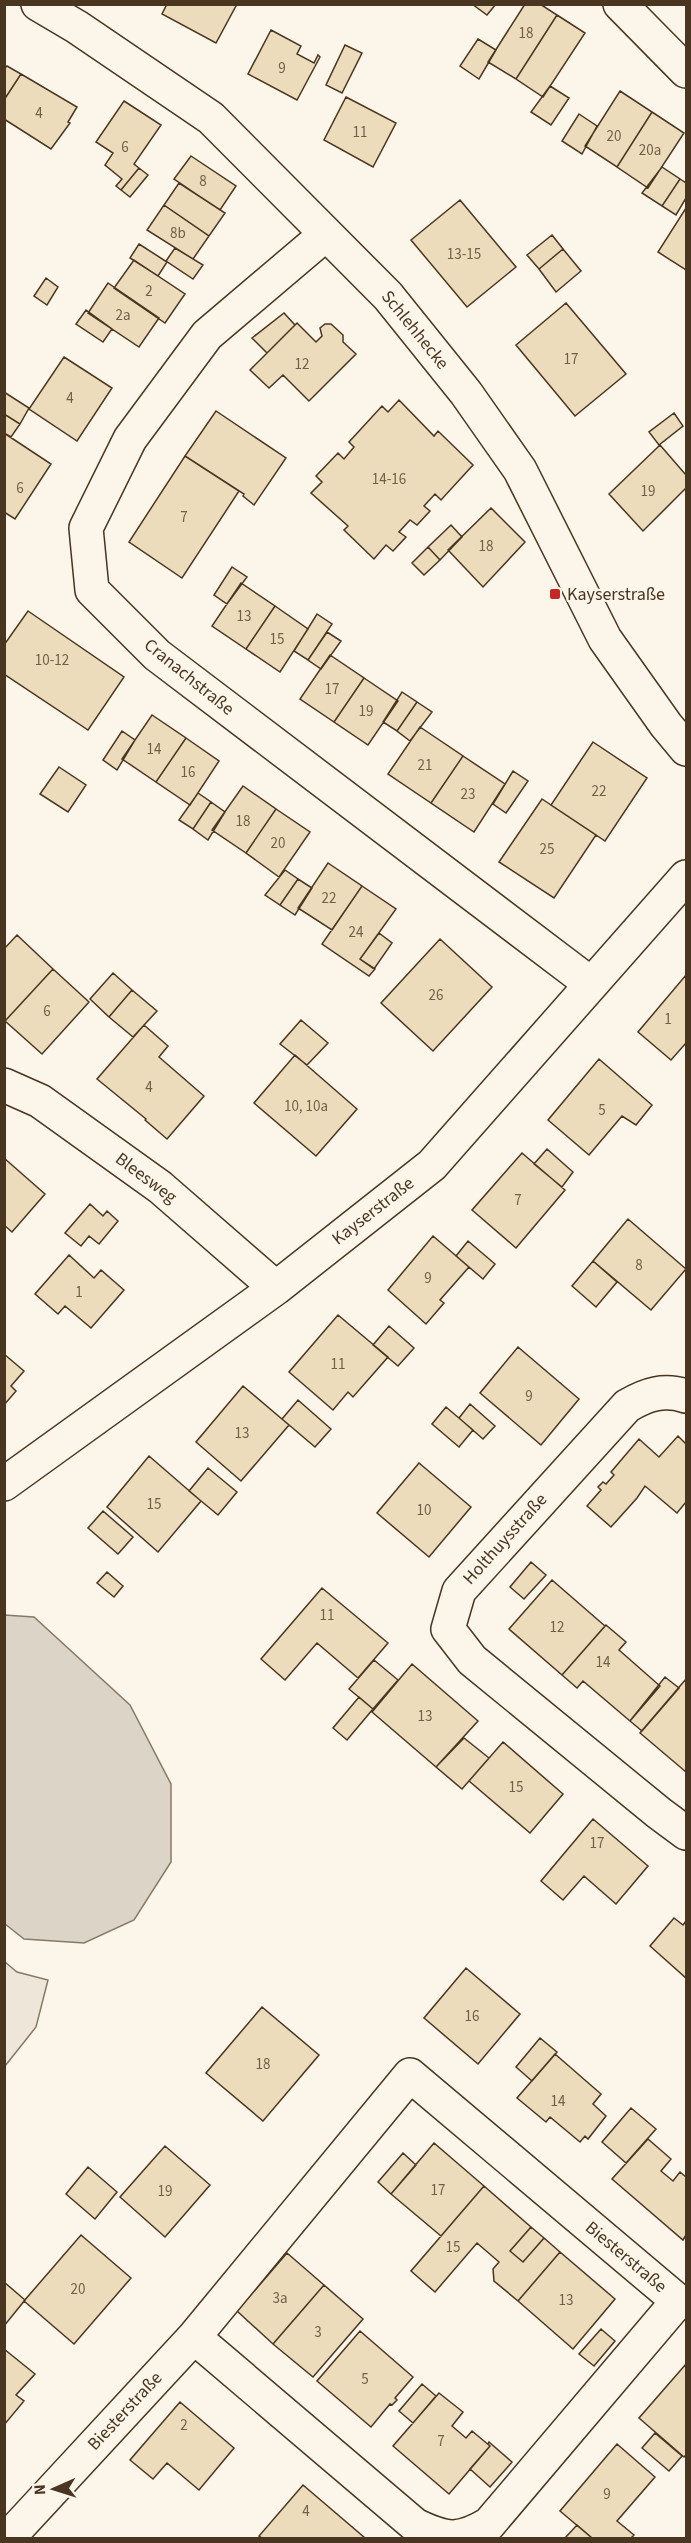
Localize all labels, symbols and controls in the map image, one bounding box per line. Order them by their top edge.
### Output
house number: 18 [519,23,533,44]
house number: 9 [278,58,286,79]
house number: 4 [35,103,43,124]
house number: 11 [353,122,367,143]
house number: 20 [607,126,621,147]
house number: 6 [121,137,129,158]
house number: 20a [639,140,661,161]
house number: 8 [199,171,207,192]
house number: 8b [170,223,186,244]
house number: 13-15 [447,244,481,265]
house number: 2 [145,281,153,302]
street label: Schlehhecke [375,285,455,375]
house number: 2a [115,305,131,326]
house number: 17 [564,349,578,370]
house number: 12 [295,354,309,375]
house number: 4 [66,388,74,409]
house number: 14-16 [372,469,406,490]
house number: 6 [16,478,24,499]
house number: 19 [641,481,655,502]
house number: 7 [180,507,188,528]
house number: 18 [479,536,493,557]
place label: Kayserstraße [567,582,665,607]
marker: Kayserstraße [548,587,562,601]
house number: 13 [237,606,251,627]
house number: 15 [270,629,284,650]
street label: Cranachstraße [139,633,239,721]
house number: 10-12 [35,650,69,671]
house number: 17 [325,679,339,700]
house number: 19 [359,701,373,722]
house number: 14 [147,739,162,760]
house number: 21 [418,755,432,776]
house number: 16 [181,762,195,783]
house number: 22 [592,781,606,802]
house number: 23 [461,784,475,805]
house number: 18 [236,811,250,832]
house number: 20 [271,833,285,854]
house number: 25 [540,839,554,860]
house number: 22 [322,888,336,909]
house number: 24 [349,922,364,943]
house number: 26 [429,985,443,1006]
house number: 6 [43,1001,51,1022]
house number: 1 [664,1009,672,1030]
house number: 4 [145,1077,153,1098]
house number: 10, 10a [284,1096,328,1117]
house number: 5 [598,1100,606,1121]
street label: Bleesweg [110,1147,182,1209]
street label: Kayserstraße [327,1171,419,1251]
house number: 7 [514,1190,522,1211]
house number: 8 [635,1255,643,1276]
house number: 9 [424,1268,432,1289]
house number: 1 [75,1282,83,1303]
house number: 11 [331,1354,345,1375]
house number: 9 [525,1386,533,1407]
house number: 13 [235,1423,249,1444]
street label: Holthuysstraße [457,1488,553,1590]
house number: 15 [147,1494,161,1515]
house number: 10 [417,1500,431,1521]
house number: 11 [320,1605,334,1626]
house number: 12 [550,1617,564,1638]
house number: 14 [596,1652,611,1673]
house number: 13 [418,1706,432,1727]
house number: 15 [509,1777,523,1798]
house number: 17 [590,1833,604,1854]
house number: 16 [465,2006,479,2027]
house number: 18 [256,2054,270,2075]
house number: 14 [551,2091,566,2112]
house number: 17 [431,2180,445,2201]
house number: 19 [158,2181,172,2202]
street label: Biesterstraße [580,2215,672,2299]
house number: 15 [446,2237,460,2258]
house number: 20 [71,2279,85,2300]
house number: 3a [272,2288,288,2309]
house number: 13 [559,2290,573,2311]
house number: 3 [314,2322,322,2343]
street label: Biesterstraße [82,2366,168,2456]
house number: 5 [361,2369,369,2390]
house number: 2 [180,2415,188,2436]
house number: 7 [437,2431,445,2452]
north arrow [24,2459,84,2519]
text: N [29,2484,51,2496]
house number: 9 [603,2484,611,2505]
house number: 4 [302,2501,310,2522]

